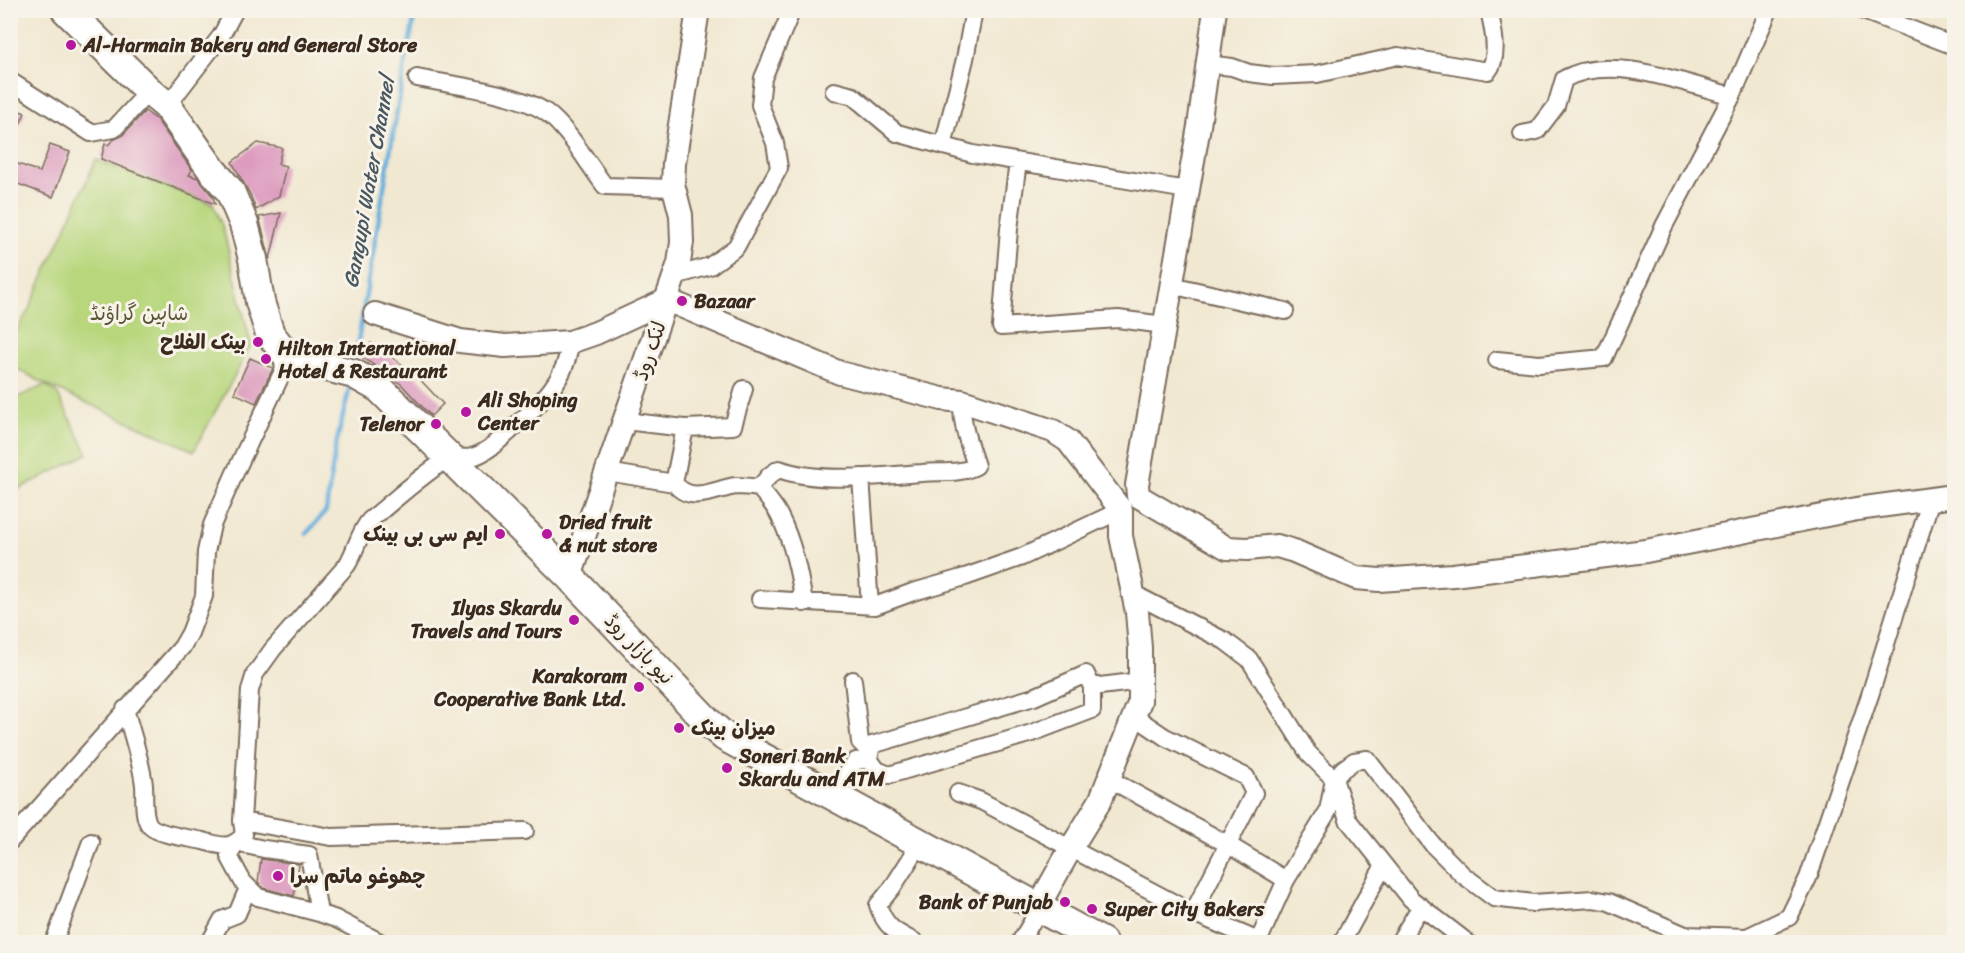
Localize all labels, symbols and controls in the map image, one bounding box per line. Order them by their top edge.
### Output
place label: Al-Harmain Bakery and General Store [82,28,418,63]
marker: Al-Harmain Bakery and General Store [64,38,78,52]
water label: Gangupi Water Channel [332,68,407,291]
place label: Bazaar [694,284,756,319]
marker: Bazaar [675,294,689,308]
park label: شاہین گراؤنڈ [90,296,188,331]
street label: لنک روڈ [624,316,676,386]
place label: بینک الفلاح [160,325,246,360]
place label: Hilton International Hotel & Restaurant [277,331,456,389]
marker: بینک الفلاح [251,335,265,349]
marker: Hilton International Hotel & Restaurant [259,352,273,366]
place label: Ali Shoping Center [477,383,578,441]
marker: Ali Shoping Center [459,405,473,419]
place label: Telenor [360,407,426,442]
marker: Telenor [429,417,443,431]
place label: Dried fruit & nut store [559,505,658,563]
place label: ایم سی بی بینک [363,517,488,552]
marker: ایم سی بی بینک [493,527,507,541]
marker: Dried fruit & nut store [540,527,554,541]
place label: Ilyas Skardu Travels and Tours [411,591,563,649]
street label: نیو بازار روڈ [595,605,683,693]
marker: Ilyas Skardu Travels and Tours [567,613,581,627]
place label: Karakoram Cooperative Bank Ltd. [433,659,628,717]
marker: Karakoram Cooperative Bank Ltd. [632,680,646,694]
place label: میزان بینک [691,711,776,746]
marker: میزان بینک [672,721,686,735]
place label: Soneri Bank Skardu and ATM [738,739,886,797]
marker: Soneri Bank Skardu and ATM [720,761,734,775]
place label: چھوغو ماتم سرا [290,859,425,894]
marker: چھوغو ماتم سرا [271,869,285,883]
place label: Bank of Punjab [919,885,1053,920]
place label: Super City Bakers [1103,892,1265,927]
marker: Bank of Punjab [1058,895,1072,909]
marker: Super City Bakers [1085,902,1099,916]

